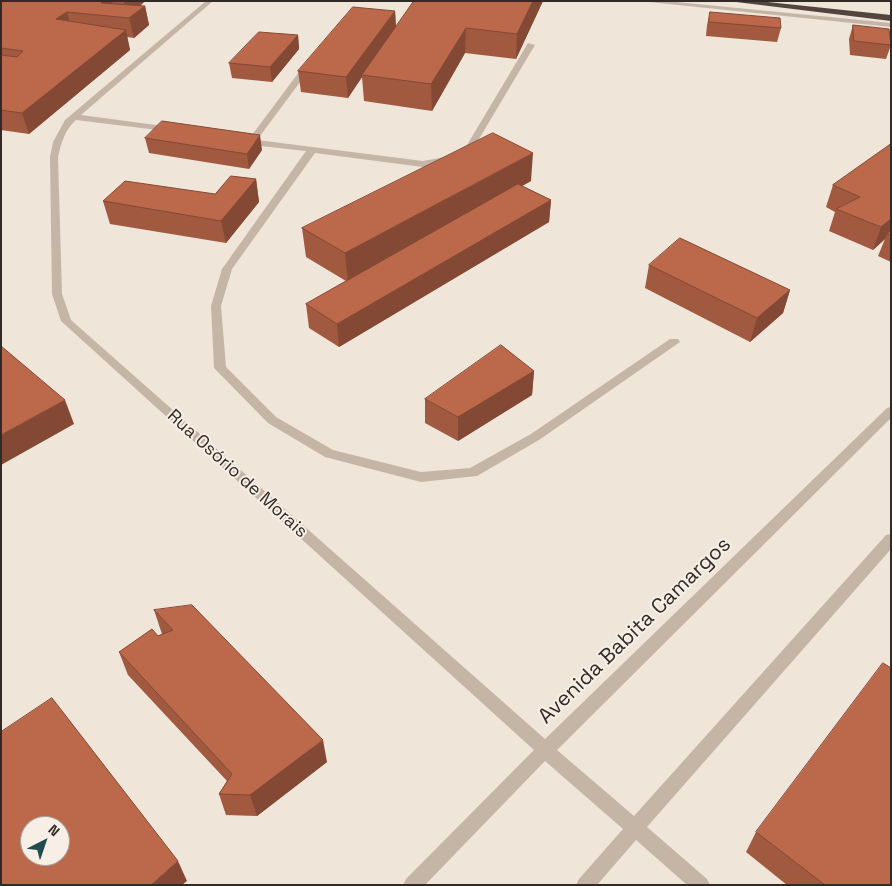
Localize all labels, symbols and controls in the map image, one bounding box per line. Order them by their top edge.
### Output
street label: Rua Osório de Morais [162,405,312,543]
street label: Avenida Babita Camargos [534,532,736,730]
north arrow [20,816,70,866]
text: N [45,821,64,840]

